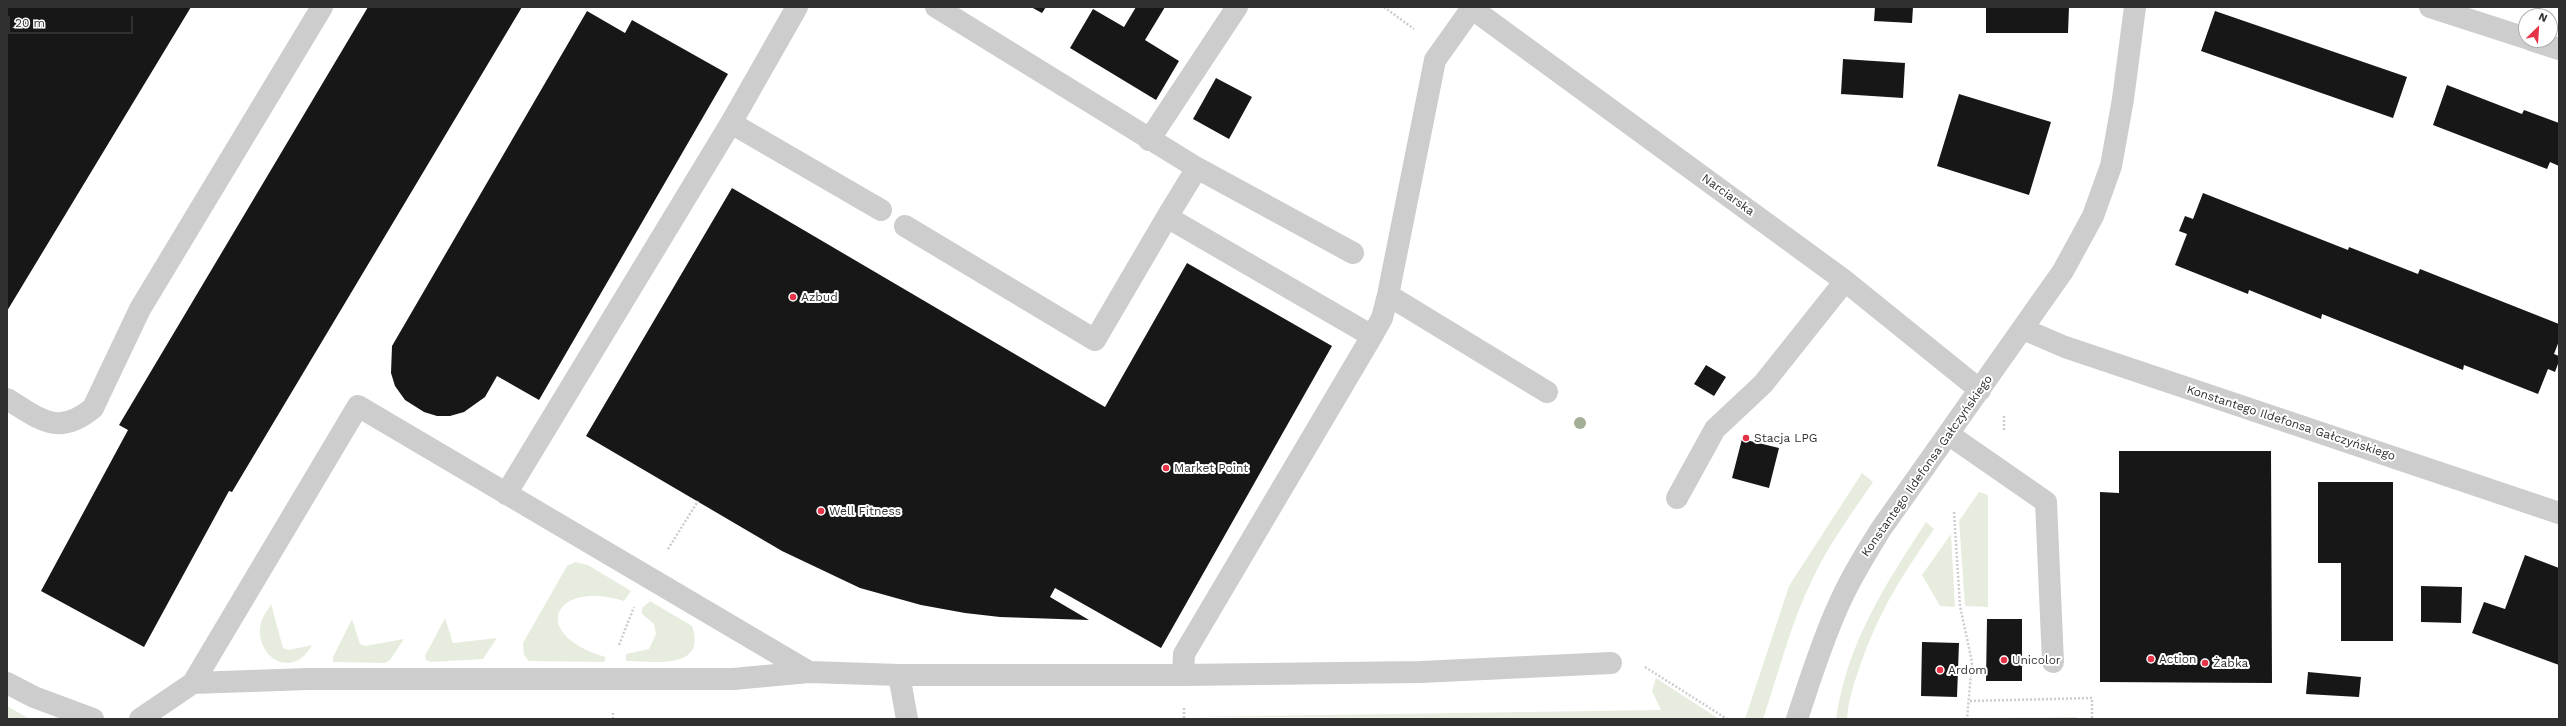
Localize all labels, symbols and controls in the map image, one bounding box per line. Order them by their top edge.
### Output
scale bar [10,8,135,34]
north arrow [2518,8,2558,48]
text: N [2536,10,2549,25]
text: 20 m [15,16,45,30]
street label: Narciarska [1699,171,1757,219]
place label: Azbud [801,290,838,304]
marker: Azbud [788,292,798,302]
street label: Konstantego Ildefonsa Gałczyńskiego [1858,372,1996,560]
street label: Konstantego Ildefonsa Gałczyńskiego [2185,382,2397,464]
place label: Stacja LPG [1754,431,1817,445]
marker: Stacja LPG [1741,433,1751,443]
place label: Market Point [1174,461,1248,475]
marker: Market Point [1161,463,1171,473]
place label: Well Fitness [829,504,901,518]
marker: Well Fitness [816,506,826,516]
place label: Action [2159,652,2196,666]
place label: Unicolor [2012,653,2061,667]
marker: Action [2146,654,2156,664]
marker: Unicolor [1999,655,2009,665]
place label: Żabka [2213,656,2248,670]
marker: Żabka [2200,658,2210,668]
place label: Ardom [1948,663,1987,677]
marker: Ardom [1935,665,1945,675]

